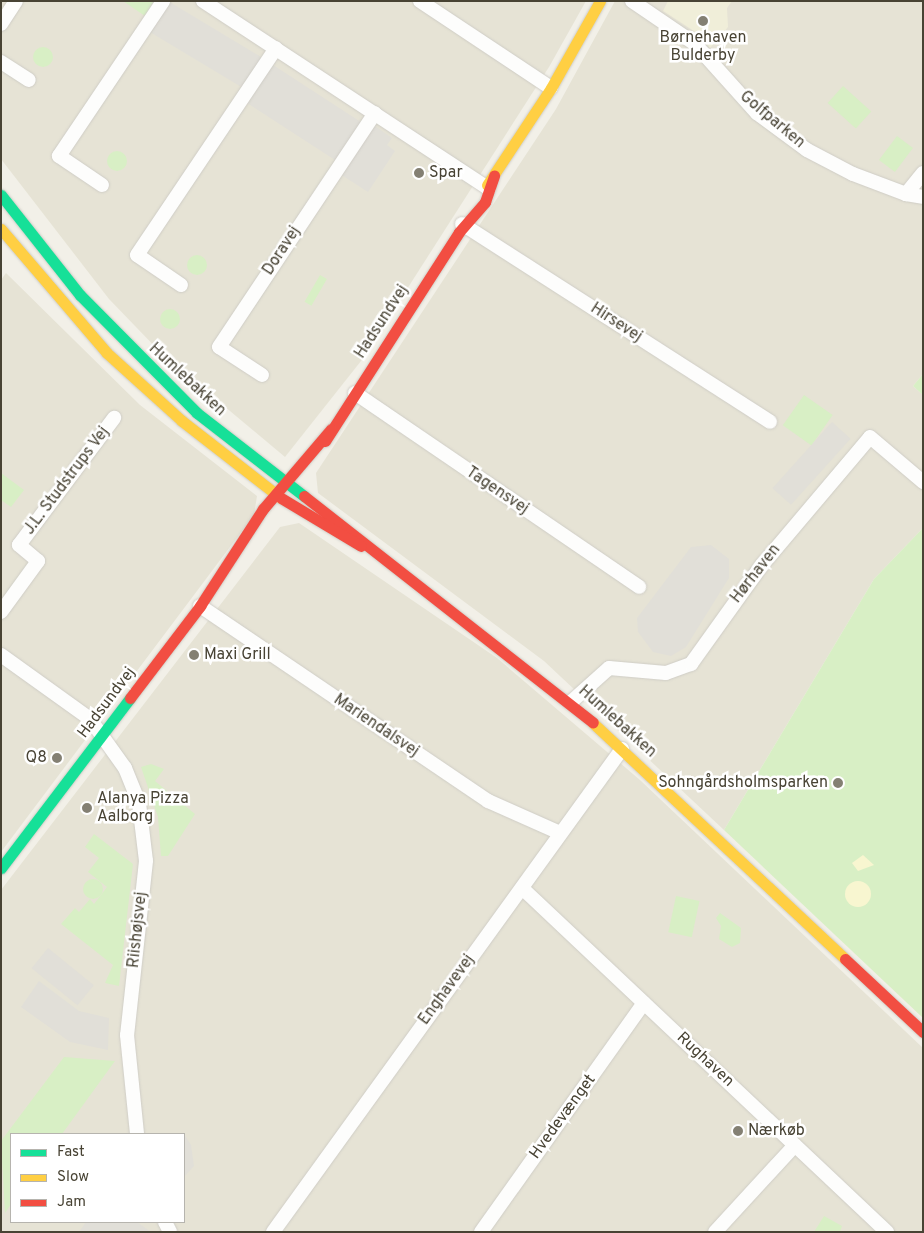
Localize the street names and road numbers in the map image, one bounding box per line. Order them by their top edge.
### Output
street label: Golfparken [735,87,809,153]
street label: Doravej [259,223,305,279]
street label: Hadsundvej [351,282,413,362]
street label: Hirsevej [587,299,645,347]
street label: Humlebakken [144,339,230,421]
street label: J.L. Studstrups Vej [20,423,114,539]
street label: Tagensvej [462,463,532,519]
street label: Hørhaven [727,541,785,607]
street label: Hadsundvej [74,664,140,742]
street label: Humlebakken [574,682,660,762]
street label: Mariendalsvej [330,690,422,762]
street label: Riishøjsvej [124,891,152,969]
street label: Enghavevej [415,951,479,1029]
street label: Rughaven [672,1029,738,1091]
street label: Hvedevænget [526,1071,600,1163]

